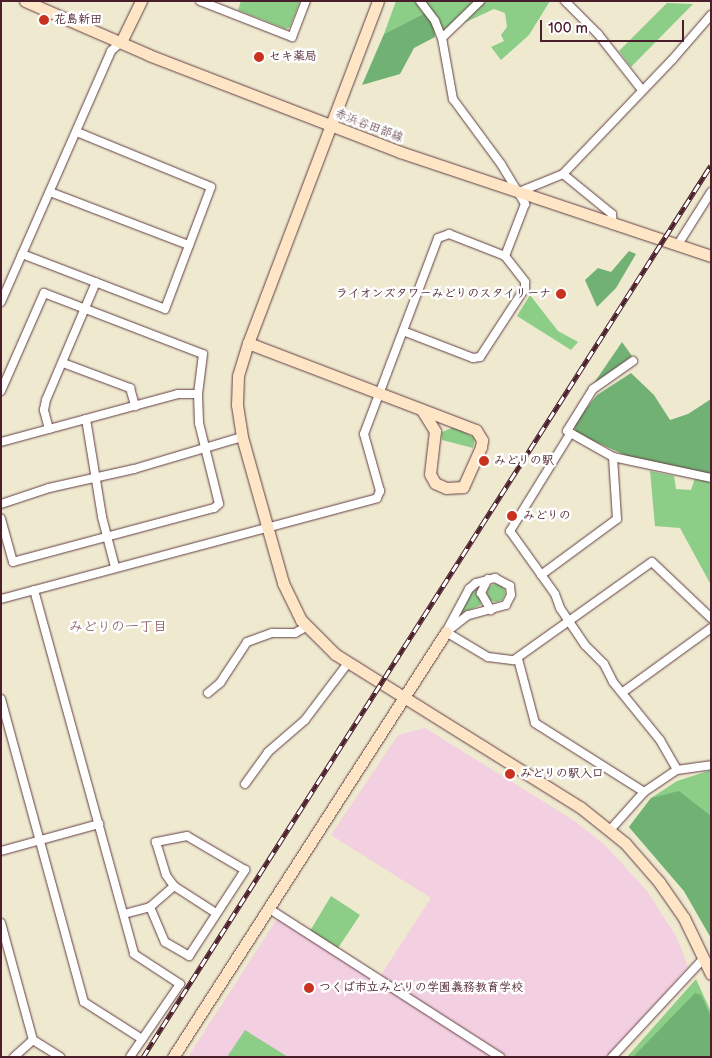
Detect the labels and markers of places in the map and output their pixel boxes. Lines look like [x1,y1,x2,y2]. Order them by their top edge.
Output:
place label: 花島新田 [54,13,102,27]
marker: 花島新田 [38,14,50,26]
place label: セキ薬局 [269,50,317,64]
marker: セキ薬局 [253,51,265,63]
place label: ライオンズタワーみどりのスタイリーナ [335,287,551,301]
marker: ライオンズタワーみどりのスタイリーナ [555,288,567,300]
place label: みどりの駅 [494,454,554,468]
marker: みどりの駅 [478,455,490,467]
marker: みどりの [505,509,519,523]
place label: みどりの [523,509,571,523]
place label: みどりの駅入口 [520,767,604,781]
marker: みどりの駅入口 [504,768,516,780]
place label: つくば市立みどりの学園義務教育学校 [319,981,523,995]
marker: つくば市立みどりの学園義務教育学校 [303,982,315,994]

